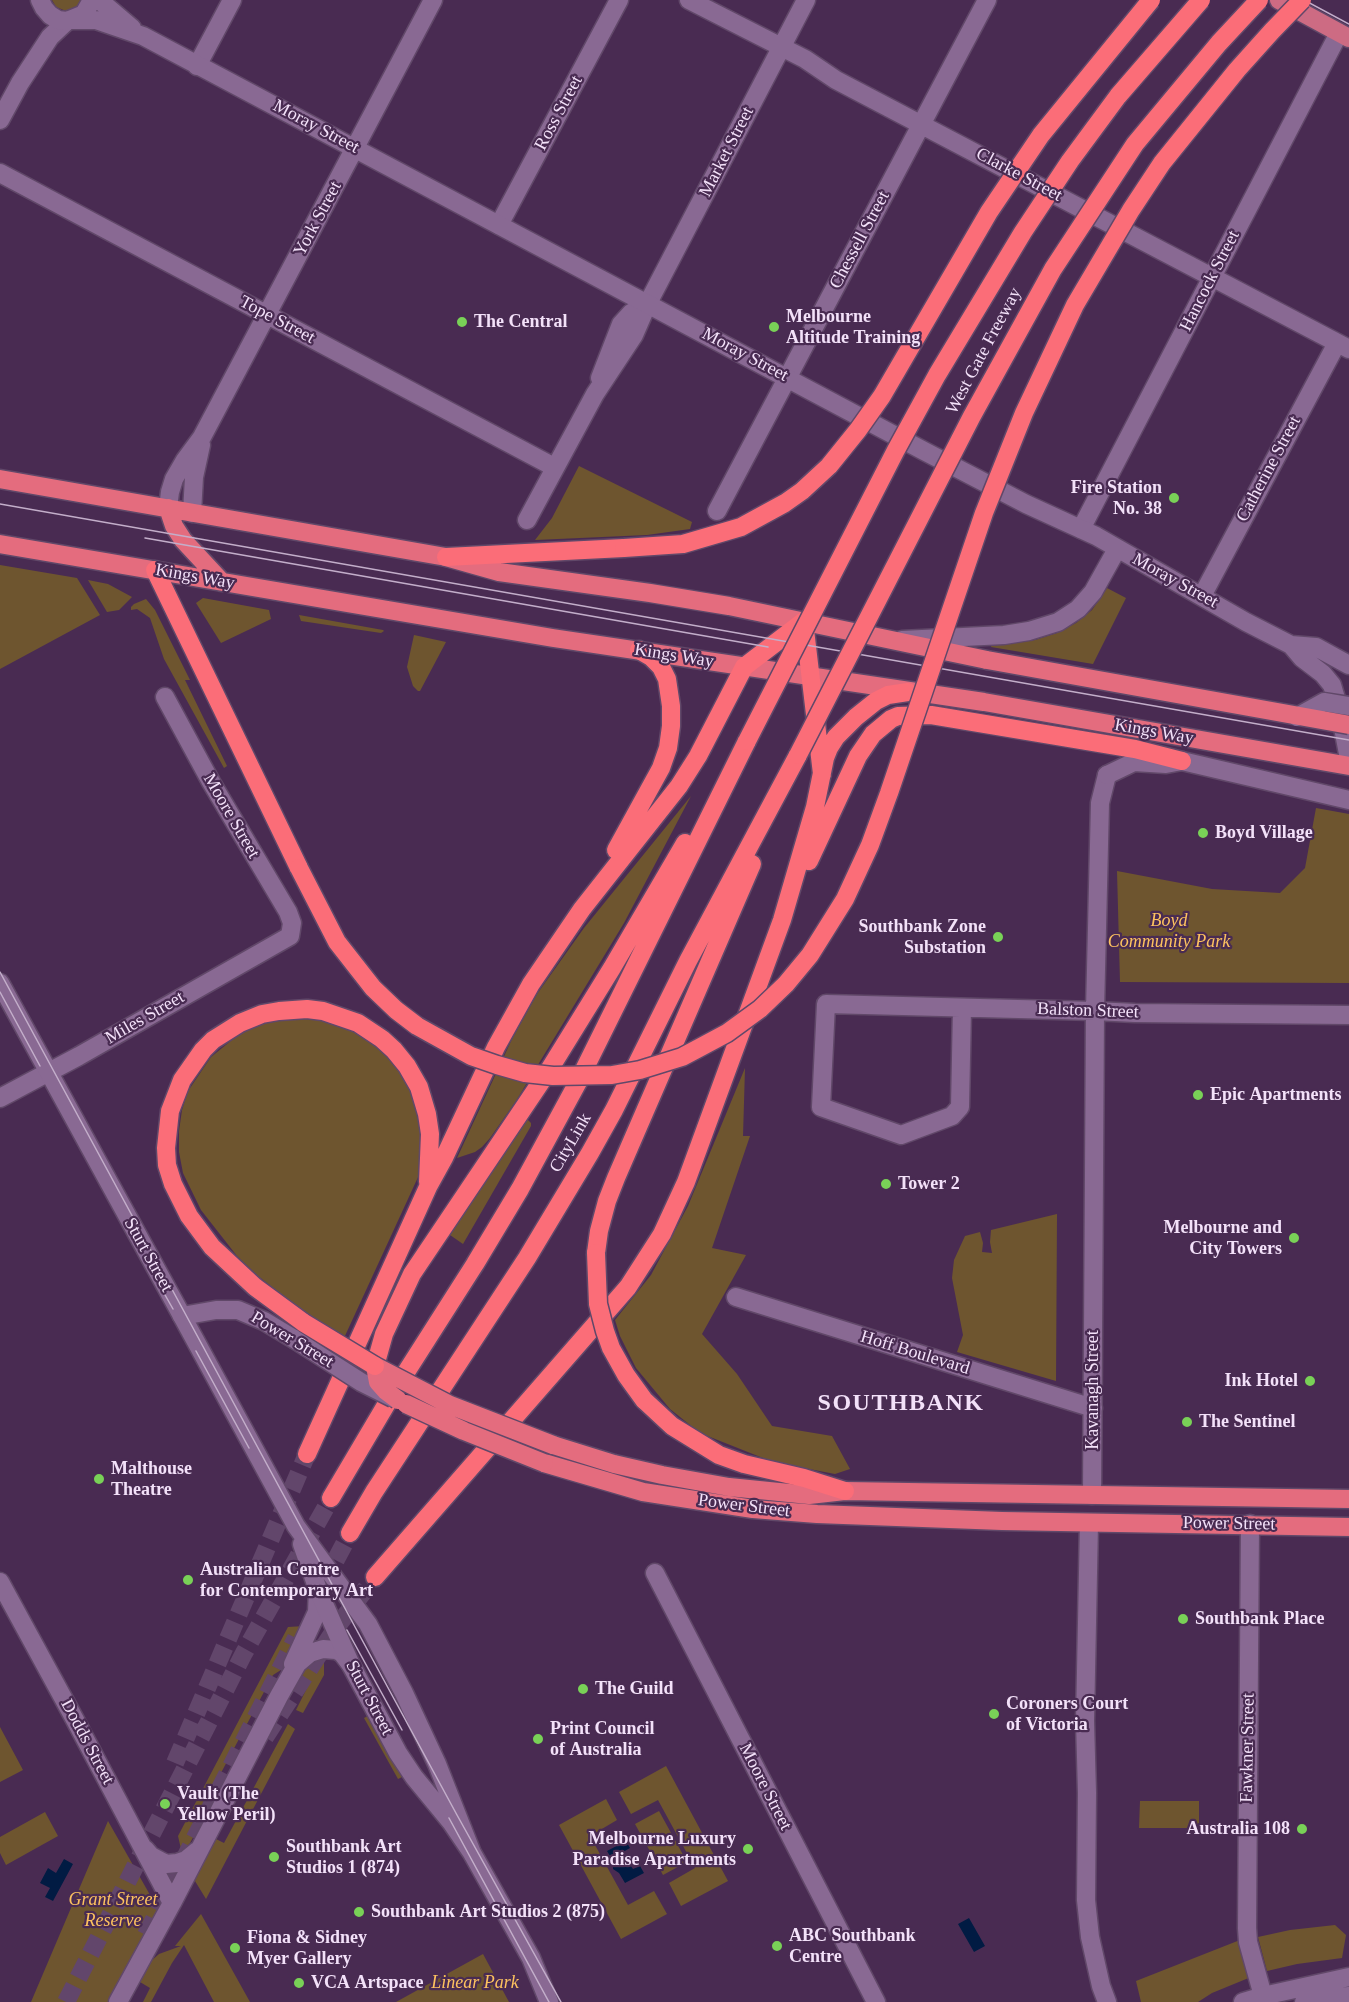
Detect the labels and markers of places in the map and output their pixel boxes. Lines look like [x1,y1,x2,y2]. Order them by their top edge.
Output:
place label: Melbourne Altitude Training [786,306,920,348]
place label: The Central [474,311,567,333]
marker: The Central [455,315,469,329]
marker: Melbourne Altitude Training [767,320,781,334]
place label: Fire Station No. 38 [1071,477,1162,520]
marker: Fire Station No. 38 [1167,491,1181,505]
place label: Boyd Village [1215,822,1313,844]
marker: Boyd Village [1196,826,1210,840]
place label: Southbank Zone Substation [858,916,986,958]
marker: Southbank Zone Substation [991,930,1005,944]
place label: Epic Apartments [1210,1084,1341,1106]
marker: Epic Apartments [1191,1088,1205,1102]
place label: Tower 2 [898,1173,960,1195]
marker: Tower 2 [879,1177,893,1191]
place label: Melbourne and City Towers [1163,1217,1282,1260]
marker: Melbourne and City Towers [1287,1231,1301,1245]
place label: Ink Hotel [1224,1370,1298,1392]
marker: Ink Hotel [1303,1374,1317,1388]
place label: The Sentinel [1199,1411,1296,1433]
marker: The Sentinel [1180,1415,1194,1429]
place label: Malthouse Theatre [111,1458,192,1500]
marker: Malthouse Theatre [92,1472,106,1486]
place label: Australian Centre for Contemporary Art [200,1559,373,1602]
marker: Australian Centre for Contemporary Art [181,1573,195,1587]
place label: Southbank Place [1195,1608,1325,1630]
marker: Southbank Place [1176,1612,1190,1626]
place label: The Guild [595,1678,674,1700]
marker: The Guild [576,1682,590,1696]
place label: Coroners Court of Victoria [1006,1693,1128,1736]
marker: Coroners Court of Victoria [987,1707,1001,1721]
place label: Print Council of Australia [550,1718,655,1760]
marker: Print Council of Australia [531,1732,545,1746]
place label: Vault (The Yellow Peril) [177,1783,275,1826]
marker: Vault (The Yellow Peril) [158,1797,172,1811]
place label: Australia 108 [1186,1818,1290,1840]
marker: Australia 108 [1295,1822,1309,1836]
place label: Melbourne Luxury Paradise Apartments [573,1828,736,1870]
place label: Southbank Art Studios 1 (874) [286,1836,402,1878]
marker: Melbourne Luxury Paradise Apartments [741,1842,755,1856]
marker: Southbank Art Studios 1 (874) [267,1850,281,1864]
place label: Southbank Art Studios 2 (875) [371,1901,605,1923]
marker: Southbank Art Studios 2 (875) [352,1905,366,1919]
place label: ABC Southbank Centre [789,1925,916,1968]
place label: Fiona & Sidney Myer Gallery [247,1927,367,1970]
marker: ABC Southbank Centre [770,1939,784,1953]
marker: Fiona & Sidney Myer Gallery [228,1941,242,1955]
place label: VCA Artspace [311,1972,423,1994]
marker: VCA Artspace [292,1976,306,1990]

